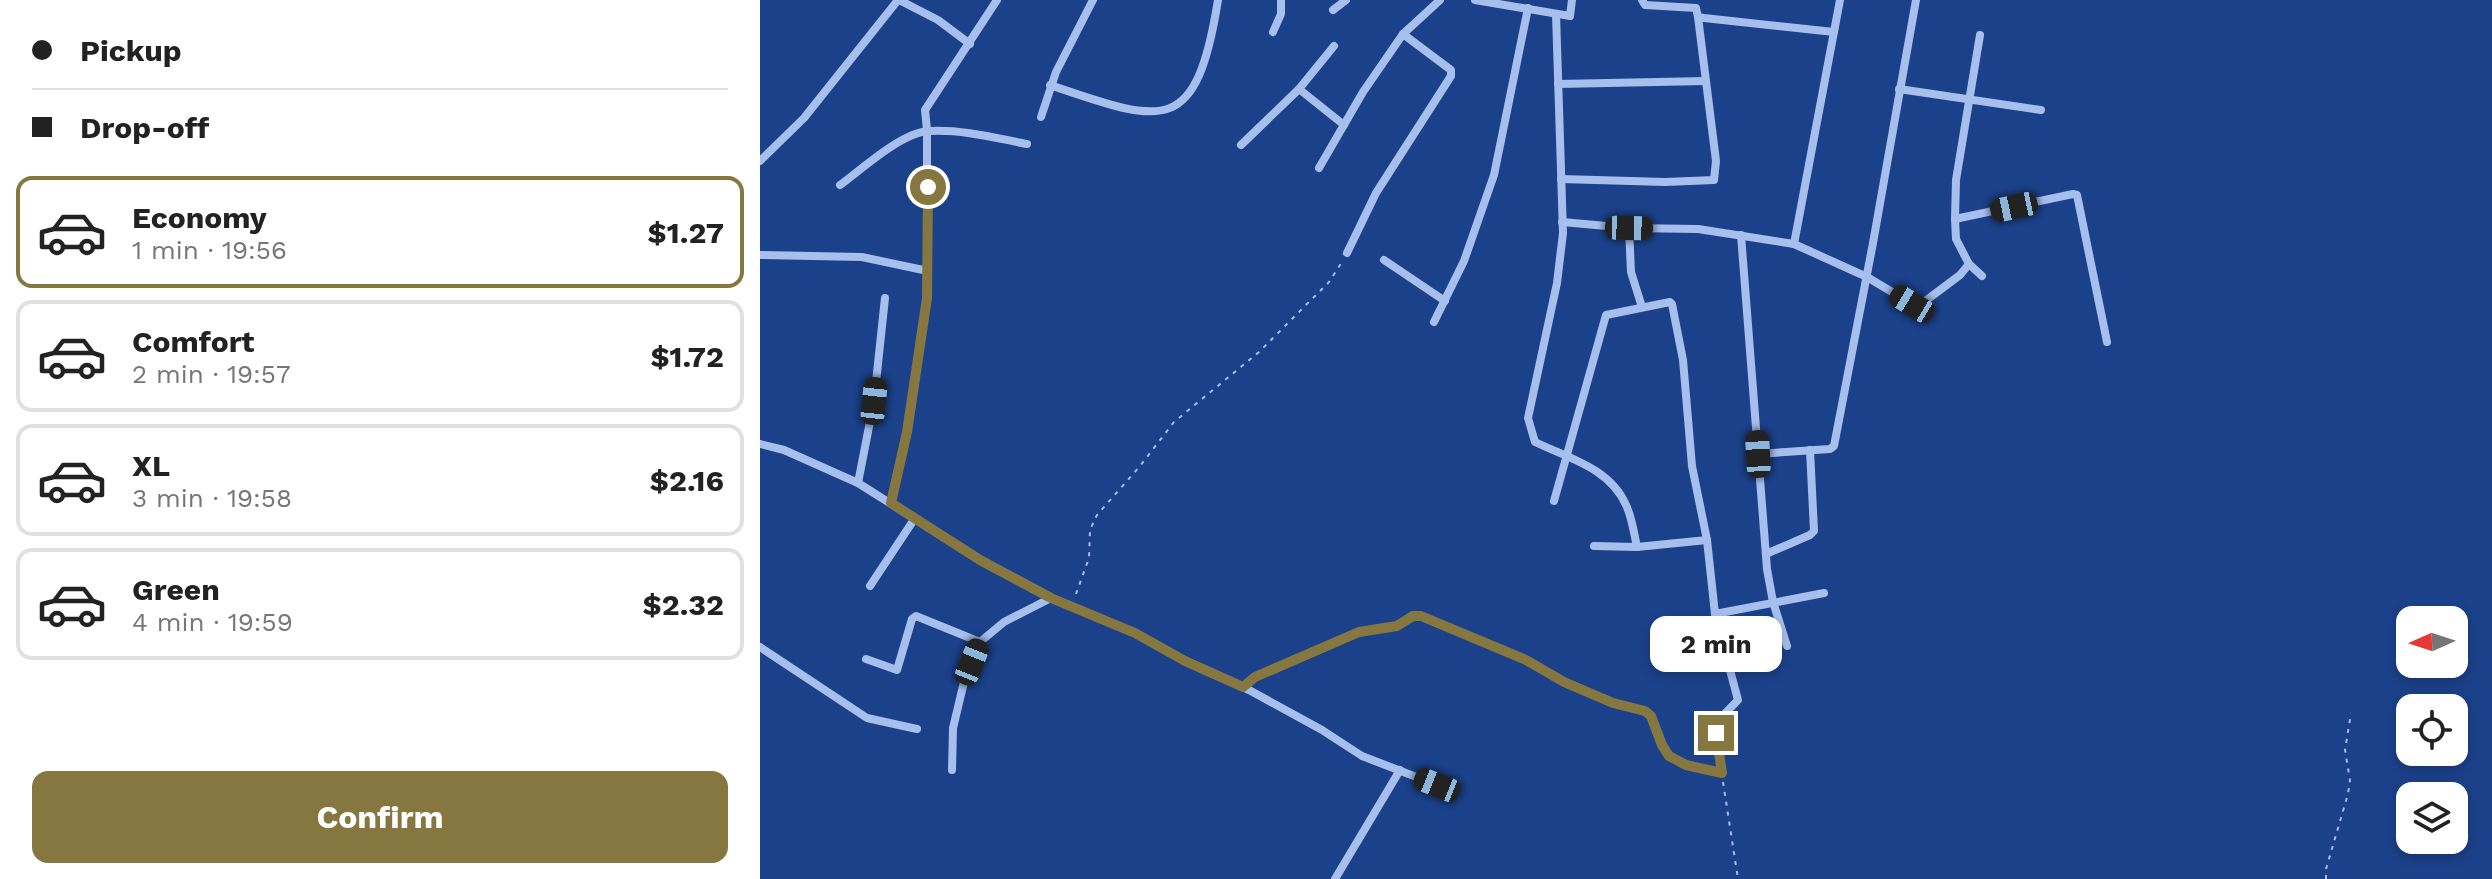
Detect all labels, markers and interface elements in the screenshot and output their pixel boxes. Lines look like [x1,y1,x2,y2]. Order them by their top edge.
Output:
text: Pickup [80,33,182,68]
text: Drop-off [80,110,209,145]
route start [910,169,946,205]
car [1988,190,2040,224]
icon: car [36,196,108,268]
text: Economy [132,200,267,235]
text: $1.27 [648,215,724,250]
car [1605,216,1653,240]
text: 1 min · 19:56 [132,235,287,265]
car [1885,281,1939,327]
icon: car [36,320,108,392]
text: Comfort [132,324,254,359]
text: $1.72 [650,339,724,374]
text: 2 min · 19:57 [132,359,291,389]
car [860,376,888,426]
car [1745,429,1771,479]
icon: car [36,444,108,516]
text: XL [132,448,170,483]
text: $2.16 [650,463,724,498]
text: 3 min · 19:58 [132,483,292,513]
icon: car [36,568,108,640]
text: Green [132,572,220,607]
text: $2.32 [643,587,724,622]
north arrow [2396,606,2468,678]
map controls [2396,606,2468,854]
text: 4 min · 19:59 [132,607,293,637]
callout: 2 min [1650,617,1782,673]
text: 2 min [1680,629,1752,659]
car [952,635,992,689]
button: locate [2396,694,2468,766]
route end [1698,715,1734,751]
car [1410,765,1464,805]
button: Confirm [32,771,728,863]
button: layers [2396,782,2468,854]

